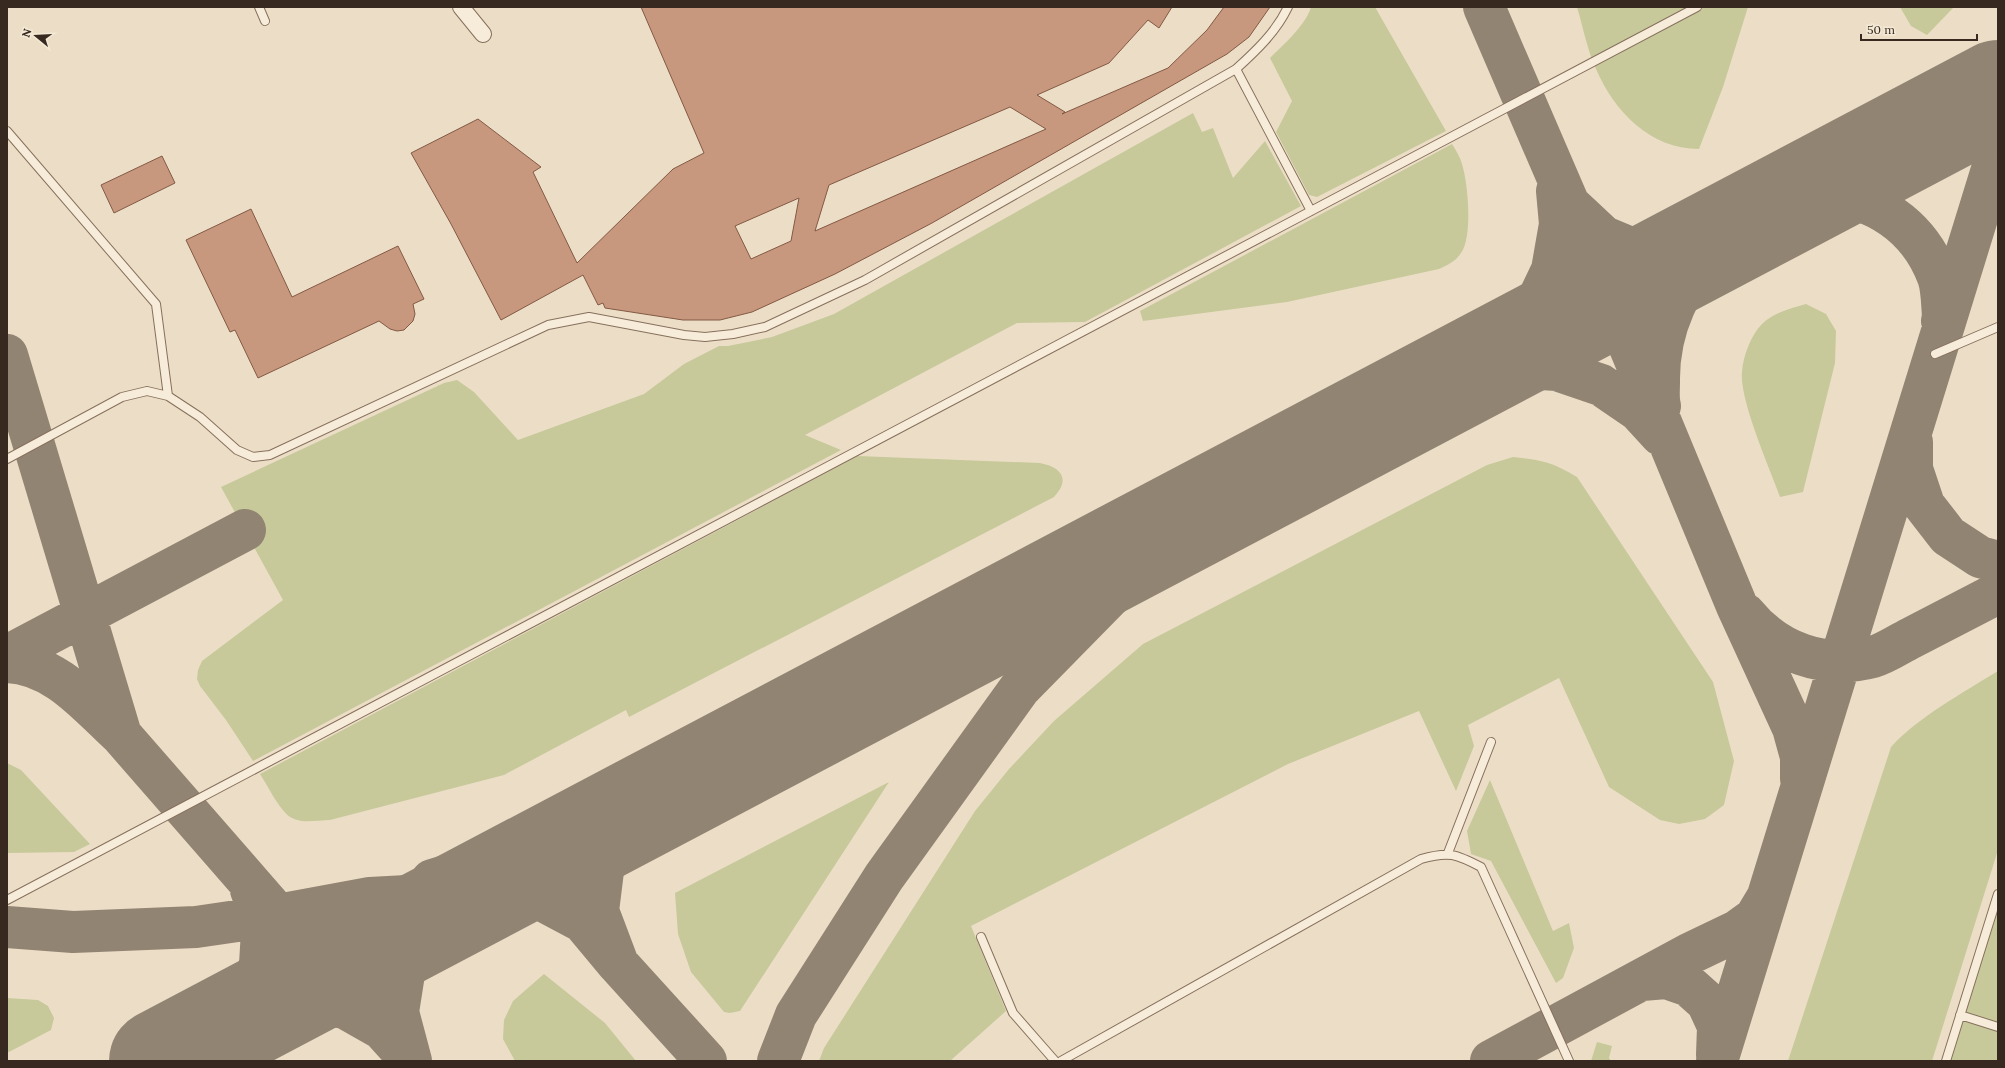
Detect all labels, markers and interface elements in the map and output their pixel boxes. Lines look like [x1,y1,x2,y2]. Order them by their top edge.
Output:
north arrow [16,16,56,56]
scale bar [1861,16,1977,42]
text: 50 m [1867,22,1895,37]
text: N [19,26,35,39]

